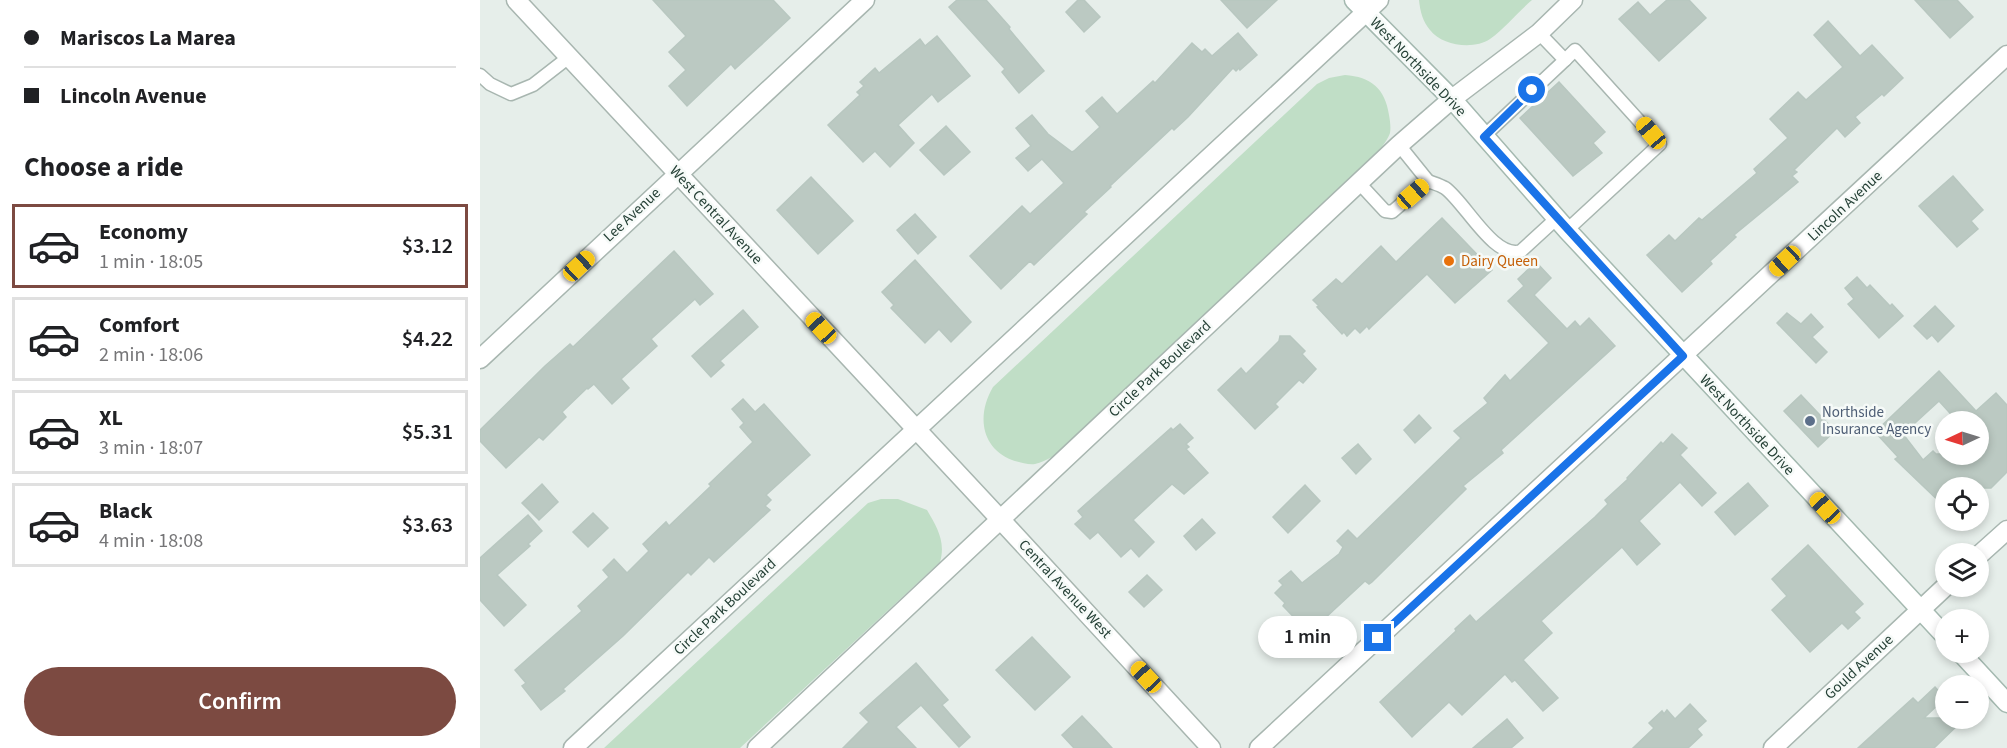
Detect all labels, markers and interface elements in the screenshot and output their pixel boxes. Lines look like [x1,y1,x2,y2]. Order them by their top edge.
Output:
street label: West Northside Drive [1365,13,1471,121]
text: Mariscos La Marea [60,22,236,54]
route start [1518,76,1545,103]
text: Lincoln Avenue [60,80,207,112]
car [1633,113,1669,153]
text: Choose a ride [24,148,184,187]
street label: West Central Avenue [665,161,767,269]
street label: Lincoln Avenue [1803,166,1887,246]
car [1394,175,1432,213]
street label: Lee Avenue [599,183,665,247]
text: Economy [99,216,188,248]
icon: car [27,219,81,273]
text: $3.12 [402,230,453,262]
car [1766,242,1804,280]
car [560,247,598,285]
text: 1 min · 18:05 [99,248,203,276]
place label: Dairy Queen [1461,251,1538,272]
marker: Dairy Queen [1442,254,1456,268]
text: Comfort [99,309,180,341]
car [802,309,840,347]
icon: car [27,312,81,366]
street label: Circle Park Boulevard [1104,316,1216,422]
text: $4.22 [402,323,453,355]
text: 2 min · 18:06 [99,341,203,369]
street label: West Northside Drive [1695,370,1799,480]
text: XL [99,402,123,434]
place label: Northside Insurance Agency [1822,402,1931,440]
icon: car [27,405,81,459]
north arrow [1935,411,1989,465]
map controls [1935,411,1989,729]
marker: Northside Insurance Agency [1803,414,1817,428]
text: $5.31 [402,416,453,448]
text: 3 min · 18:07 [99,434,203,462]
button: locate [1935,477,1989,531]
car [1806,489,1844,527]
text: Black [99,495,153,527]
icon: car [27,498,81,552]
text: $3.63 [402,509,453,541]
text: 4 min · 18:08 [99,527,203,555]
street label: Central Avenue West [1014,535,1116,643]
button: layers [1935,543,1989,597]
street label: Circle Park Boulevard [669,554,781,660]
button: + [1935,609,1989,663]
callout: 1 min [1258,617,1357,659]
text: 1 min [1284,623,1331,651]
route end [1364,624,1391,651]
street label: Gould Avenue [1820,630,1898,704]
car [1127,658,1165,696]
button: Confirm [24,667,456,736]
button: − [1935,675,1989,729]

